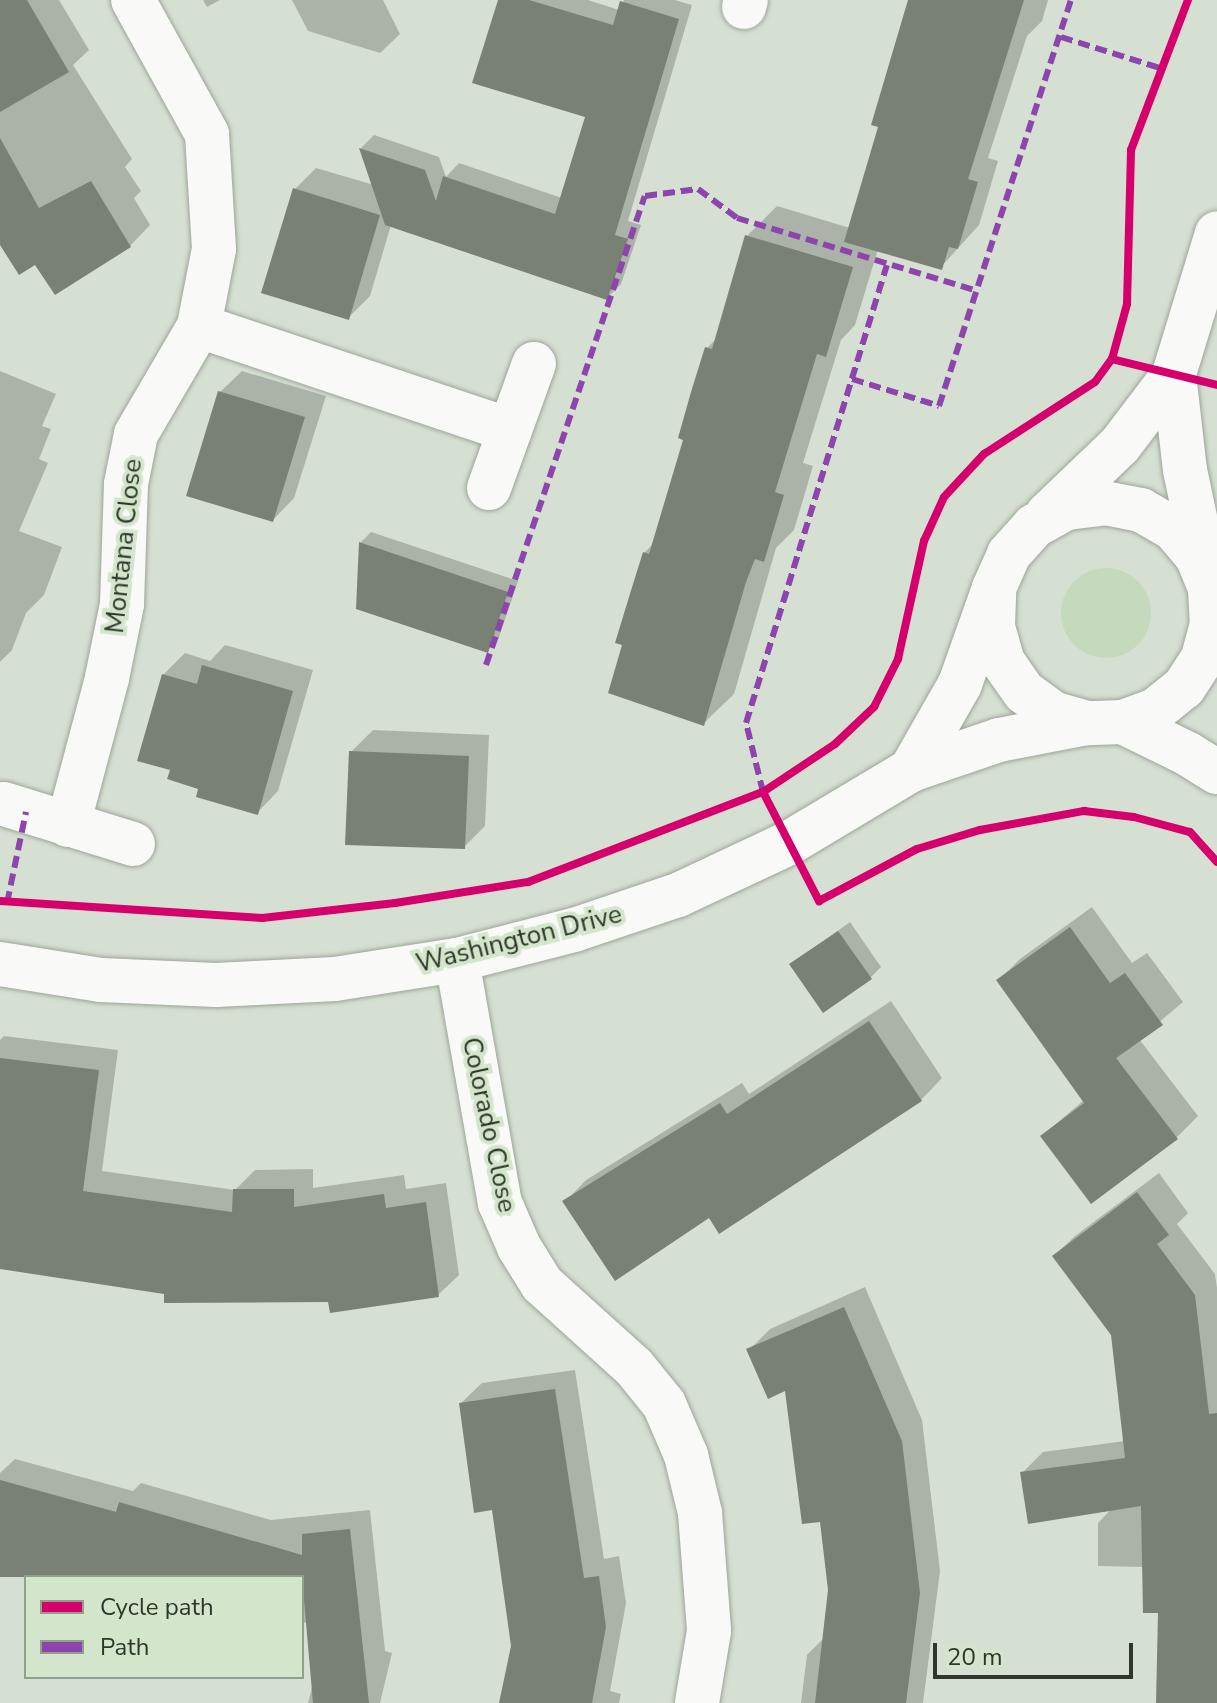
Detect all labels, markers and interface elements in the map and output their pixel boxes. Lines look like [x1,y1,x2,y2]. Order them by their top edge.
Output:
street label: Montana Close [99,457,149,635]
street label: Washington Drive [413,898,625,980]
street label: Colorado Close [455,1035,523,1215]
legend [24,1575,304,1679]
text: Cycle path [100,1591,214,1623]
scale bar [937,1627,1137,1677]
text: Path [100,1631,149,1663]
text: 20 m [947,1641,1003,1673]

